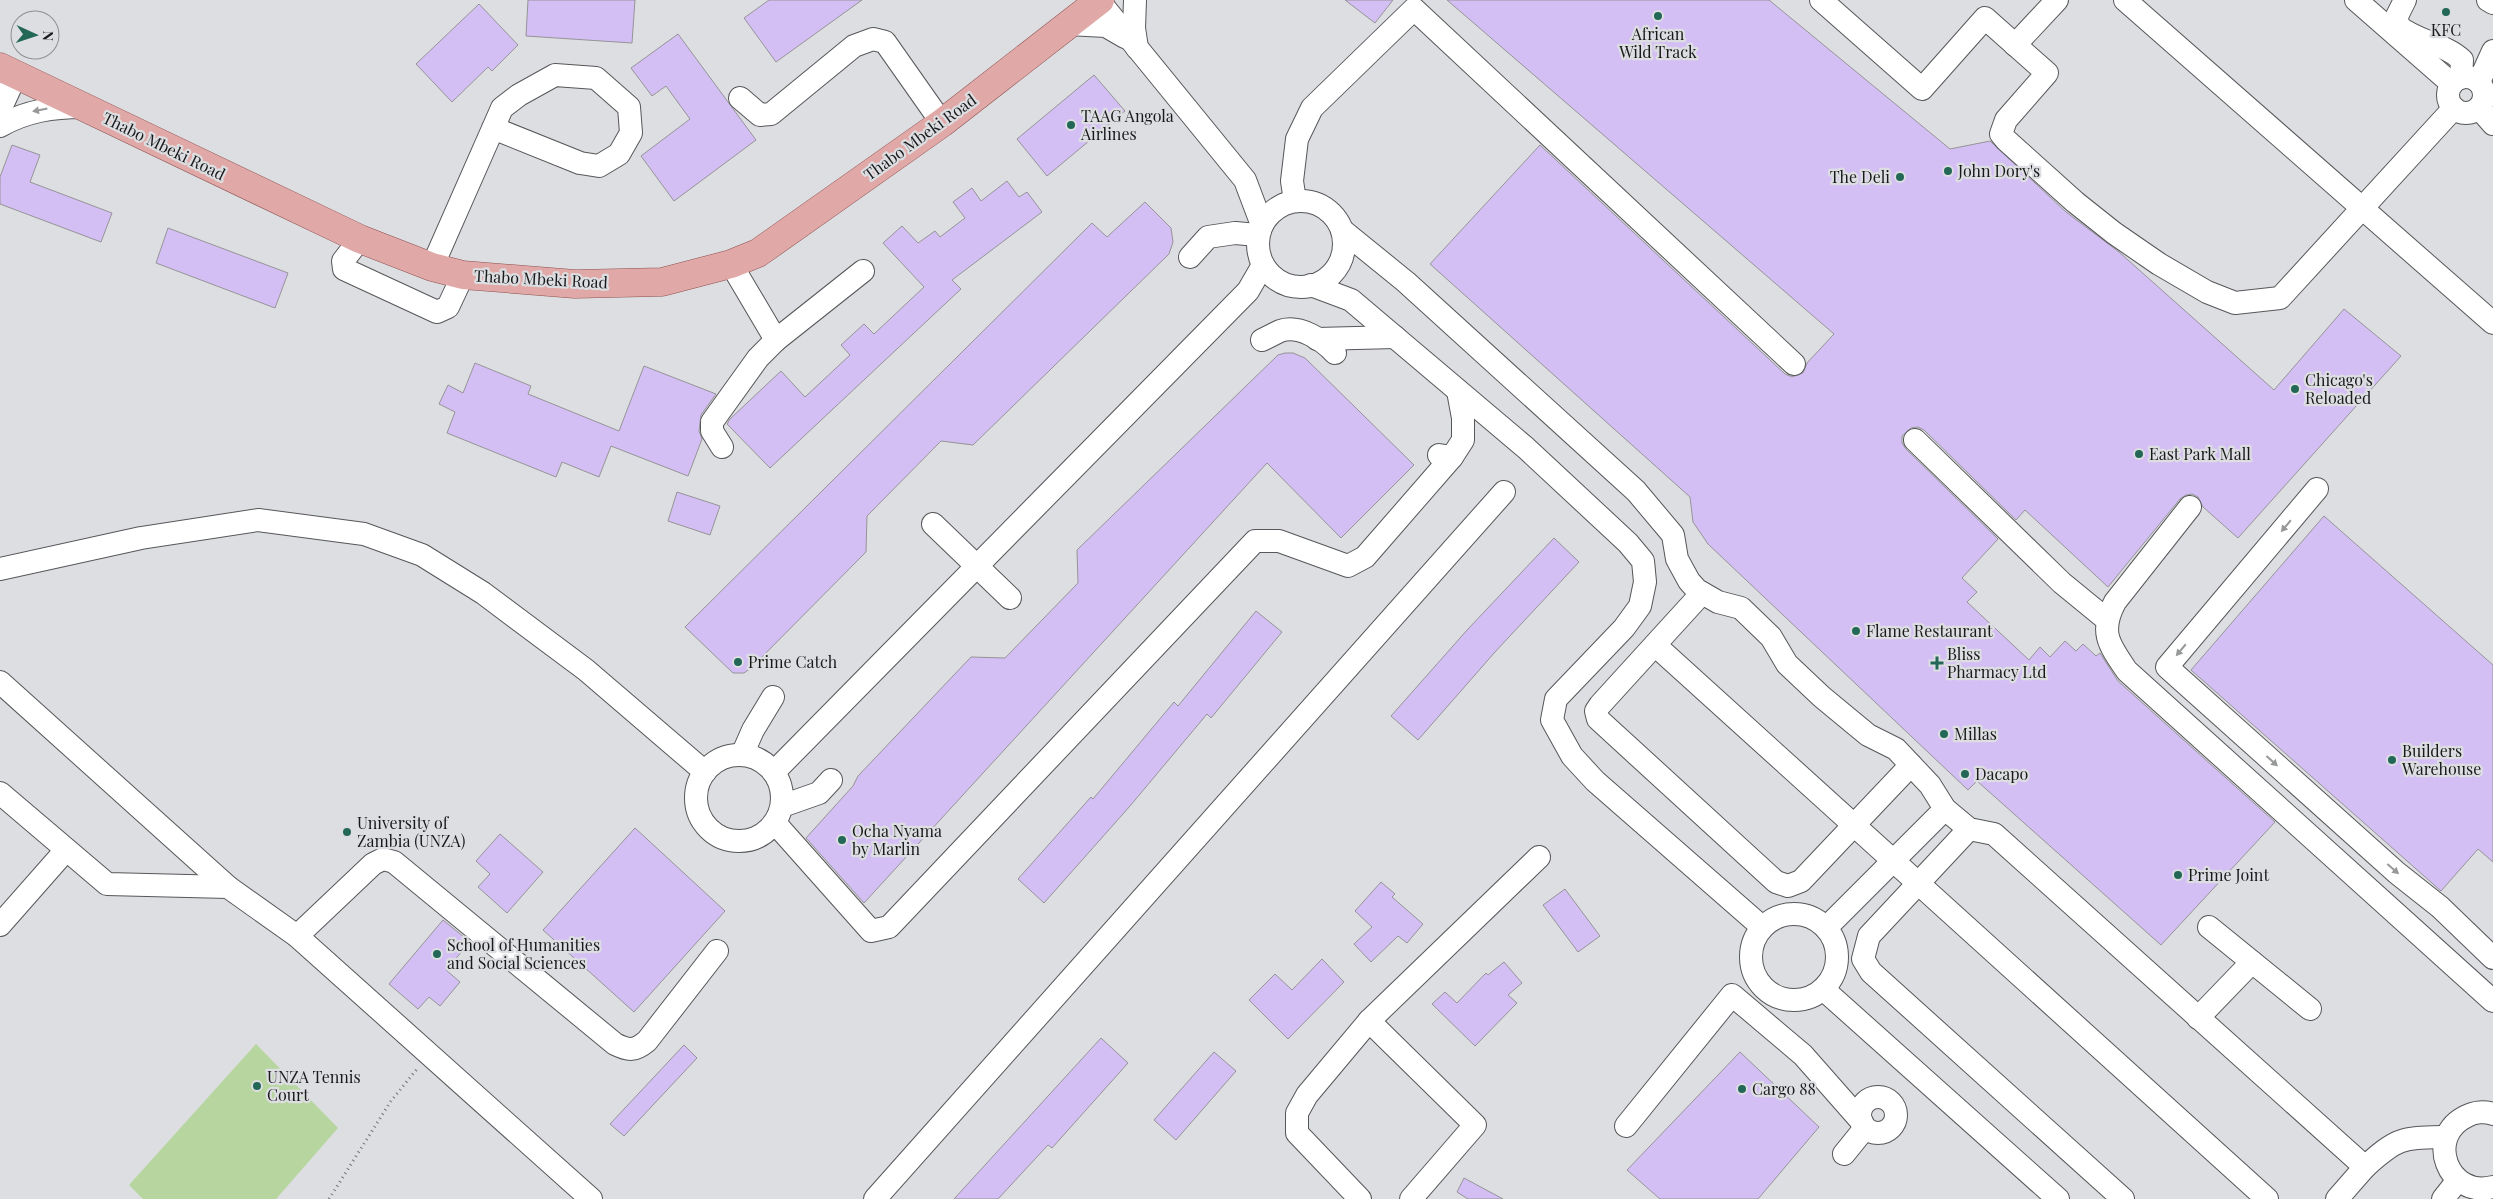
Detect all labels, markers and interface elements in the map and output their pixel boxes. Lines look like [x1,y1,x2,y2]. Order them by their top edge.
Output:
marker: KFC [2440,6,2452,18]
north arrow [10,10,60,60]
marker: African Wild Track [1652,10,1664,22]
place label: KFC [2431,19,2461,40]
place label: African Wild Track [1618,23,1697,62]
text: N [39,30,58,41]
street label: Thabo Mbeki Road [859,89,980,184]
place label: TAAG Angola Airlines [1080,105,1174,144]
one-way arrow [32,107,48,115]
street label: Thabo Mbeki Road [99,107,229,184]
marker: TAAG Angola Airlines [1065,119,1077,131]
place label: John Dory's [1957,160,2040,181]
marker: John Dory's [1942,165,1954,177]
place label: The Deli [1830,166,1890,187]
marker: The Deli [1894,171,1906,183]
street label: Thabo Mbeki Road [474,265,608,292]
place label: Chicago's Reloaded [2305,369,2373,408]
marker: Chicago's Reloaded [2289,383,2301,395]
place label: East Park Mall [2149,443,2251,464]
marker: East Park Mall [2133,448,2145,460]
one-way arrow [2280,519,2291,532]
place label: Flame Restaurant [1866,620,1993,641]
marker: Flame Restaurant [1850,625,1862,637]
place label: Bliss Pharmacy Ltd [1947,643,2047,682]
one-way arrow [2176,644,2187,657]
place label: Prime Catch [748,651,838,672]
marker: Prime Catch [732,656,744,668]
marker: Bliss Pharmacy Ltd [1931,657,1943,669]
place label: Millas [1954,723,1997,744]
marker: Millas [1938,728,1950,740]
place label: Builders Warehouse [2401,740,2481,779]
marker: Builders Warehouse [2386,754,2398,766]
one-way arrow [2265,755,2277,767]
place label: Dacapo [1975,763,2028,784]
marker: Dacapo [1959,768,1971,780]
place label: University of Zambia (UNZA) [357,812,465,851]
place label: Ocha Nyama by Marlin [852,820,942,859]
marker: University of Zambia (UNZA) [341,826,353,838]
marker: Ocha Nyama by Marlin [836,834,848,846]
one-way arrow [2386,863,2398,875]
place label: Prime Joint [2188,864,2269,885]
marker: Prime Joint [2172,869,2184,881]
place label: School of Humanities and Social Sciences [447,934,600,973]
marker: School of Humanities and Social Sciences [431,948,443,960]
place label: UNZA Tennis Court [267,1066,361,1105]
place label: Cargo 88 [1752,1078,1816,1099]
marker: UNZA Tennis Court [251,1080,263,1092]
marker: Cargo 88 [1736,1083,1748,1095]

